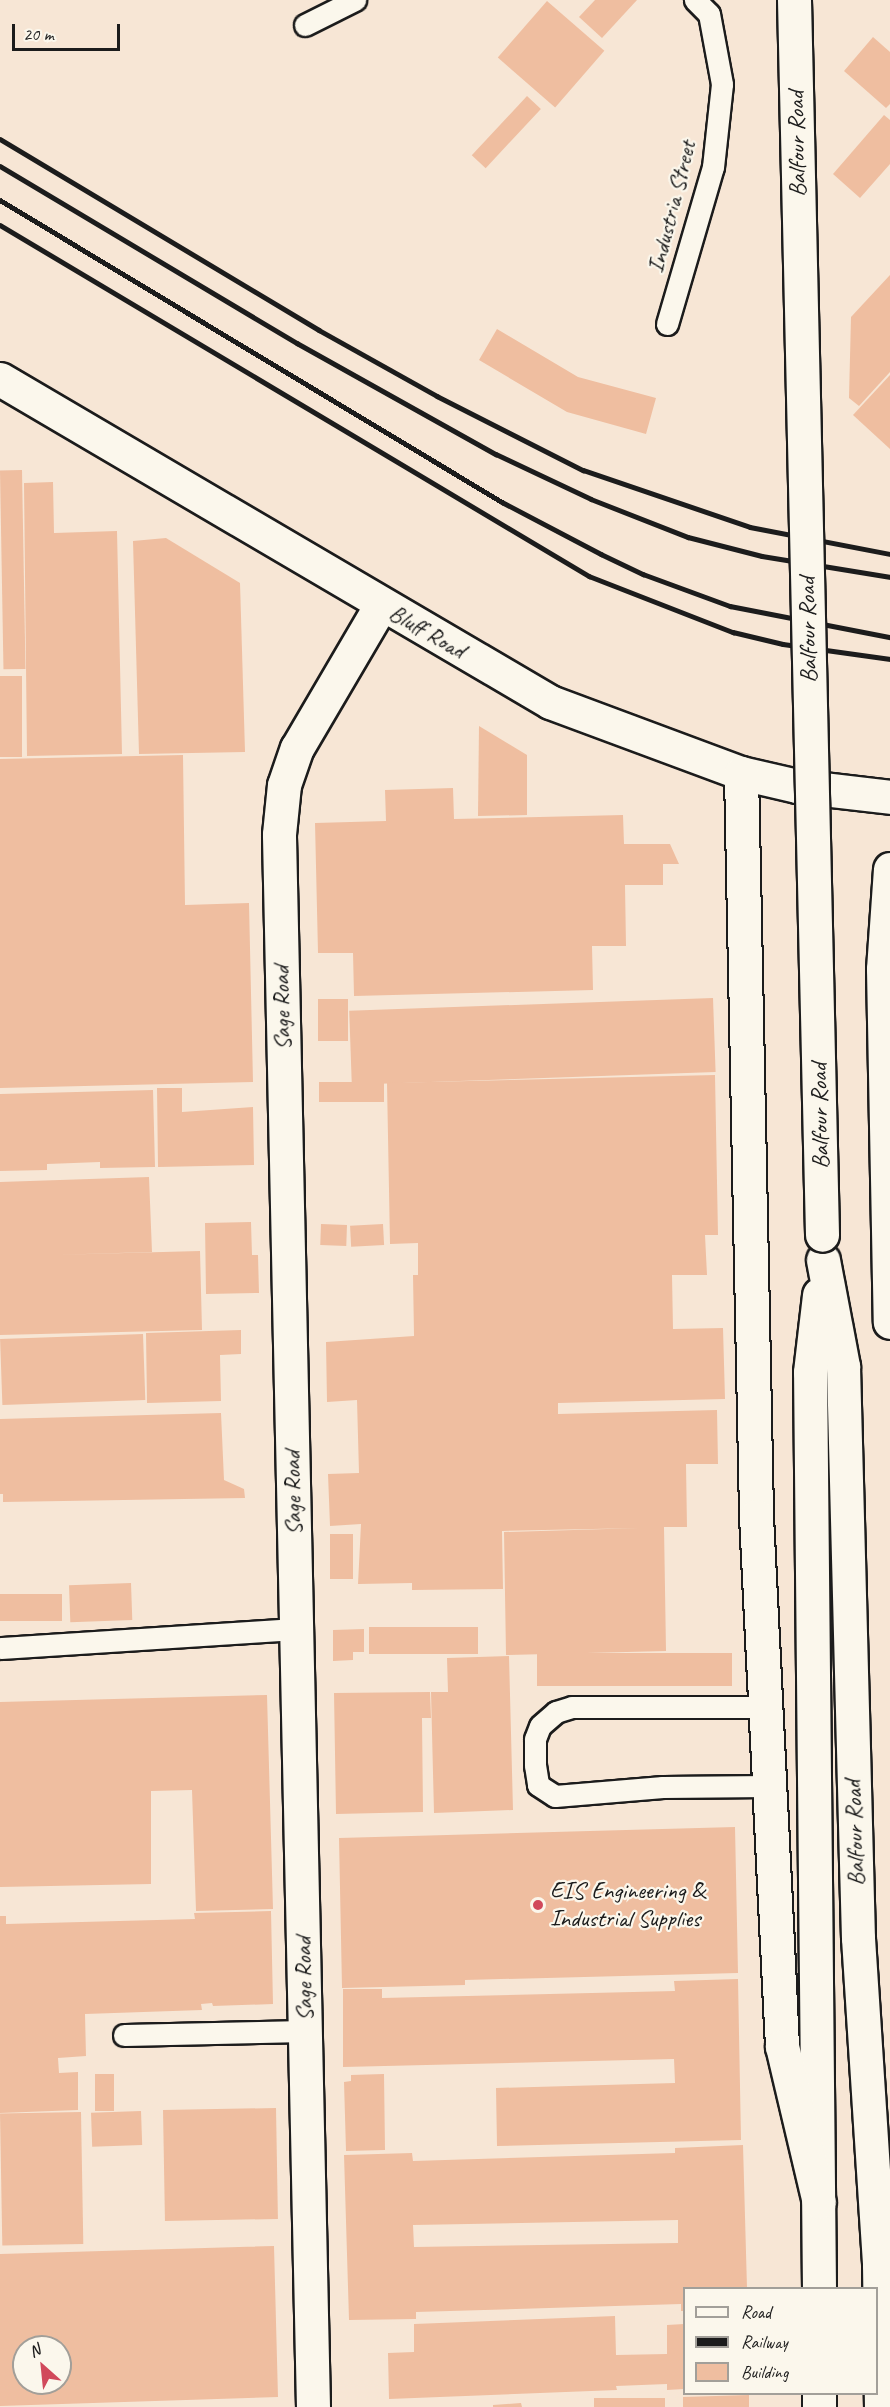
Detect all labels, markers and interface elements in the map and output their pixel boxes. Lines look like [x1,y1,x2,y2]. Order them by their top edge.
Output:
scale bar [15,12,123,50]
text: 20 m [23,23,54,45]
street label: Balfour Road [782,91,812,197]
street label: Industria Street [642,138,702,276]
street label: Balfour Road [793,577,823,683]
street label: Bluff Road [384,599,470,665]
street label: Sage Road [267,966,297,1050]
street label: Balfour Road [805,1063,835,1169]
street label: Sage Road [278,1451,308,1535]
street label: Balfour Road [839,1780,871,1886]
place label: EIS Engineering & Industrial Supplies [550,1877,705,1933]
marker: EIS Engineering & Industrial Supplies [531,1898,545,1912]
street label: Sage Road [289,1937,319,2021]
legend [683,2287,878,2395]
text: Road [741,2301,771,2323]
text: Railway [741,2331,788,2353]
north arrow [12,2335,72,2395]
text: N [26,2340,44,2362]
text: Building [741,2361,788,2383]

